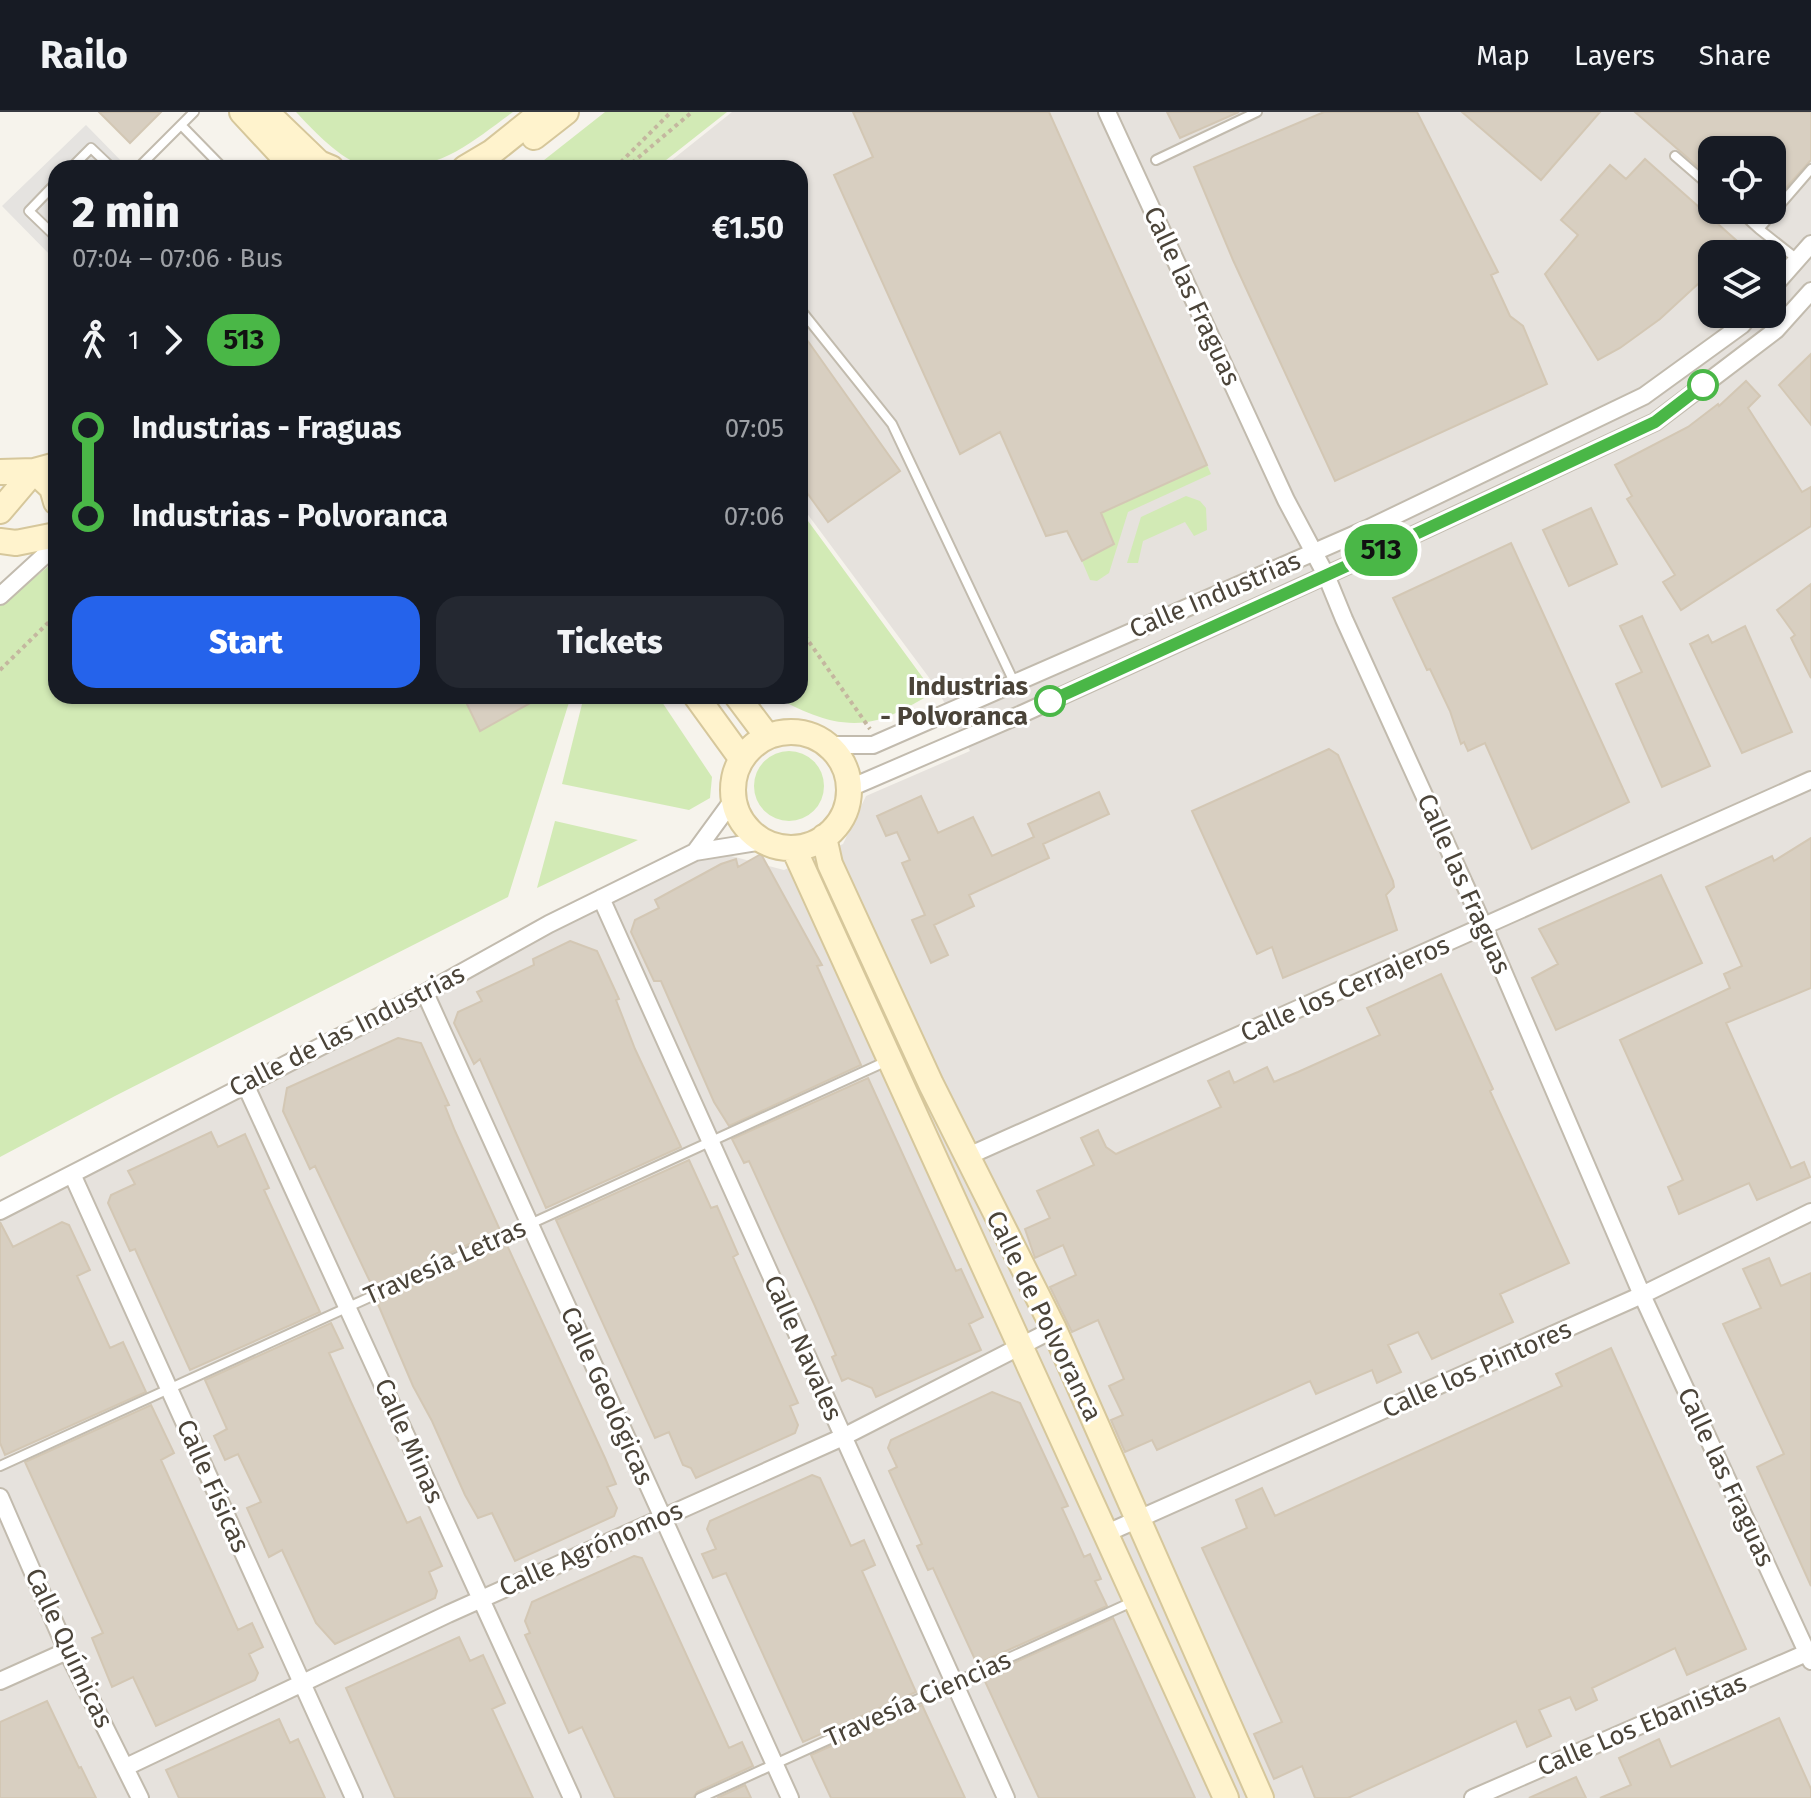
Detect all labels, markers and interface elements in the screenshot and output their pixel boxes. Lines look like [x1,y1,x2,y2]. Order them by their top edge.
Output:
text: Railo [40,32,128,78]
text: Map [1476,39,1530,72]
text: Layers [1574,39,1655,72]
text: Share [1699,39,1771,72]
map controls [1698,136,1786,328]
button: locate [1698,136,1786,224]
text: 2 min [72,186,180,239]
street label: Calle las Fraguas [1137,202,1247,390]
text: €1.50 [712,210,784,246]
button: layers [1698,240,1786,328]
text: 07:04 – 07:06 · Bus [72,243,283,274]
icon: walk [72,318,116,362]
icon: forward [151,318,195,362]
text: 513 [223,323,264,356]
text: 1 [128,325,139,356]
unlabelled marker [1688,370,1718,400]
text: Industrias - Fraguas [132,410,402,446]
text: 07:05 [725,413,784,444]
text: Industrias - Polvoranca [132,498,448,534]
text: 07:06 [724,501,784,532]
line badge: 513 [1335,524,1427,576]
text: 513 [1361,533,1401,566]
street label: Calle Industrias [1125,545,1305,645]
button: Start [72,596,420,688]
button: Tickets [436,596,784,688]
place label: Industrias - Polvoranca [880,671,1028,732]
marker: Industrias - Polvoranca [1035,686,1065,716]
street label: Calle las Fraguas [1410,789,1518,979]
street label: Calle los Cerrajeros [1236,929,1454,1049]
street label: Calle de las Industrias [224,958,470,1104]
street label: Calle de Polvoranca [980,1206,1108,1426]
street label: Travesía Letras [359,1212,531,1312]
street label: Calle Navales [757,1270,849,1426]
street label: Calle Geológicas [554,1302,660,1490]
street label: Calle los Pintores [1378,1313,1576,1425]
street label: Calle Minas [368,1374,450,1508]
street label: Calle las Fraguas [1671,1383,1781,1571]
street label: Calle Físicas [170,1415,256,1557]
street label: Calle Agrónomos [495,1495,687,1603]
street label: Calle Químicas [18,1563,120,1733]
street label: Travesía Ciencias [820,1644,1016,1754]
street label: Calle Los Ebanistas [1533,1667,1751,1783]

